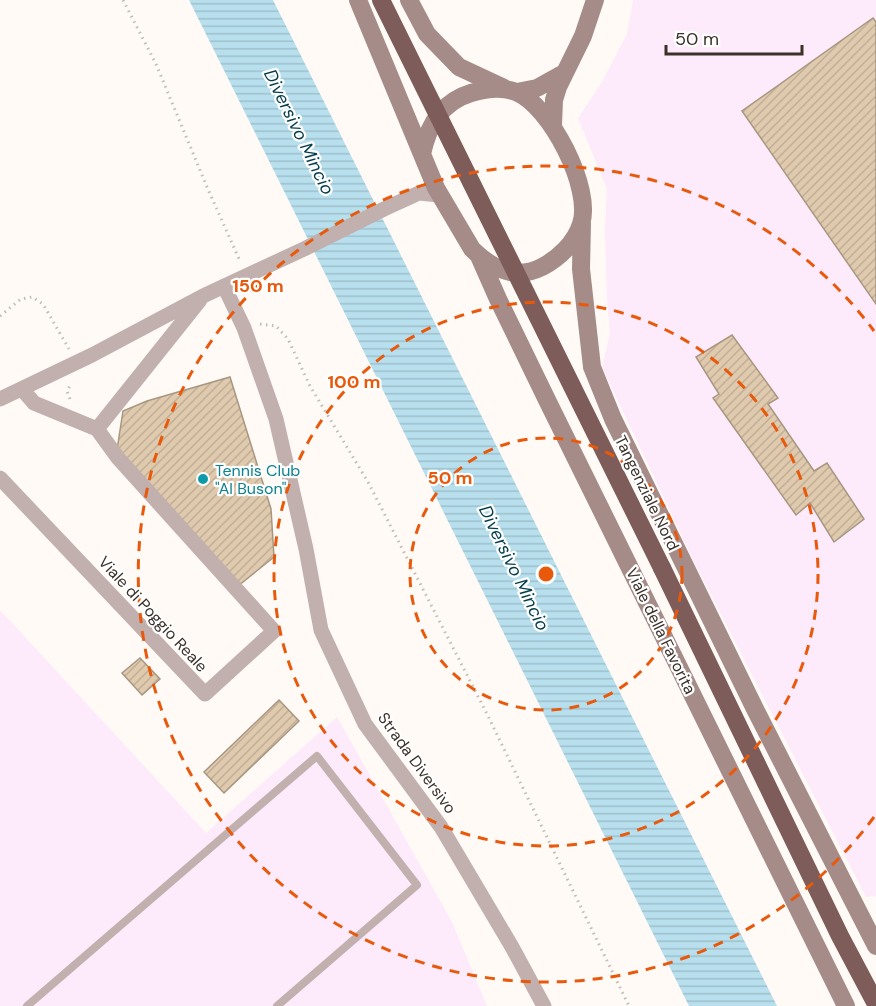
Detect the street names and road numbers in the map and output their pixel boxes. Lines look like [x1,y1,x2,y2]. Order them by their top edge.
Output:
street label: Tangenziale Nord [610,432,684,554]
street label: Viale di Poggio Reale [94,552,212,676]
street label: Viale della Favorita [621,564,701,698]
street label: Strada Diversivo [373,708,461,818]

